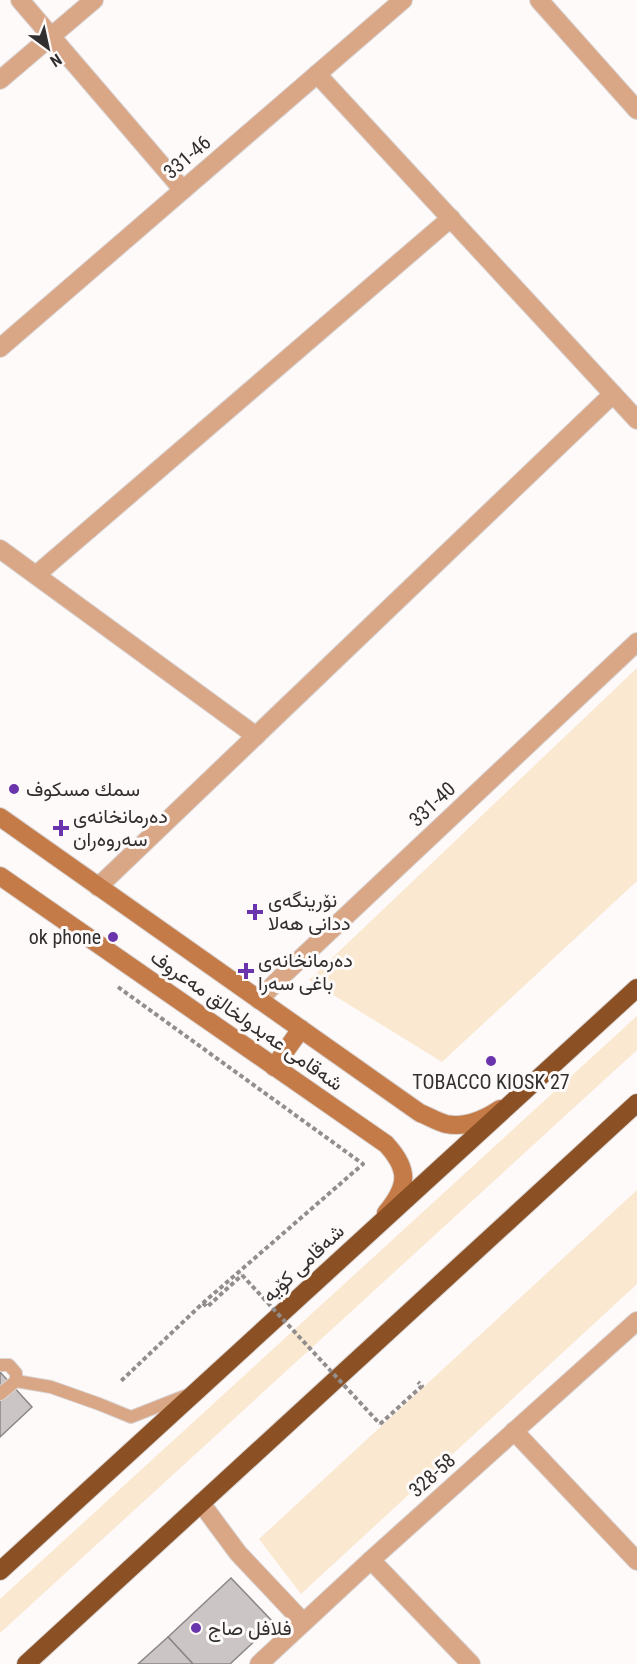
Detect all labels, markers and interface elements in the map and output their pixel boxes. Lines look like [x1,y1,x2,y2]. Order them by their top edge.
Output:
north arrow [18,18,78,78]
text: N [47,50,65,71]
street label: 331-46 [159,130,215,184]
place label: سمك مسكوف [26,777,140,802]
street label: 331-40 [404,777,460,831]
marker: سمك مسكوف [7,782,21,796]
place label: دەرمانخانەی سەروەران [73,804,168,852]
marker: دەرمانخانەی سەروەران [54,821,68,835]
place label: نۆرینگەی ددانی هەلا [268,888,351,935]
marker: نۆرینگەی ددانی هەلا [246,903,264,921]
place label: ok phone [29,925,101,949]
marker: ok phone [106,930,120,944]
street label: شەقامی عەبدولخالق مەعروف [146,944,348,1096]
place label: دەرمانخانەی باغی سەرا [258,948,353,996]
marker: دەرمانخانەی باغی سەرا [239,964,253,978]
marker: TOBACCO KIOSK 27 [484,1054,498,1068]
place label: TOBACCO KIOSK 27 [412,1070,570,1094]
street label: شەقامی کۆیە [257,1219,350,1308]
street label: 328-58 [404,1448,460,1502]
place label: فلافل صاج [208,1616,292,1642]
marker: فلافل صاج [189,1621,203,1635]

